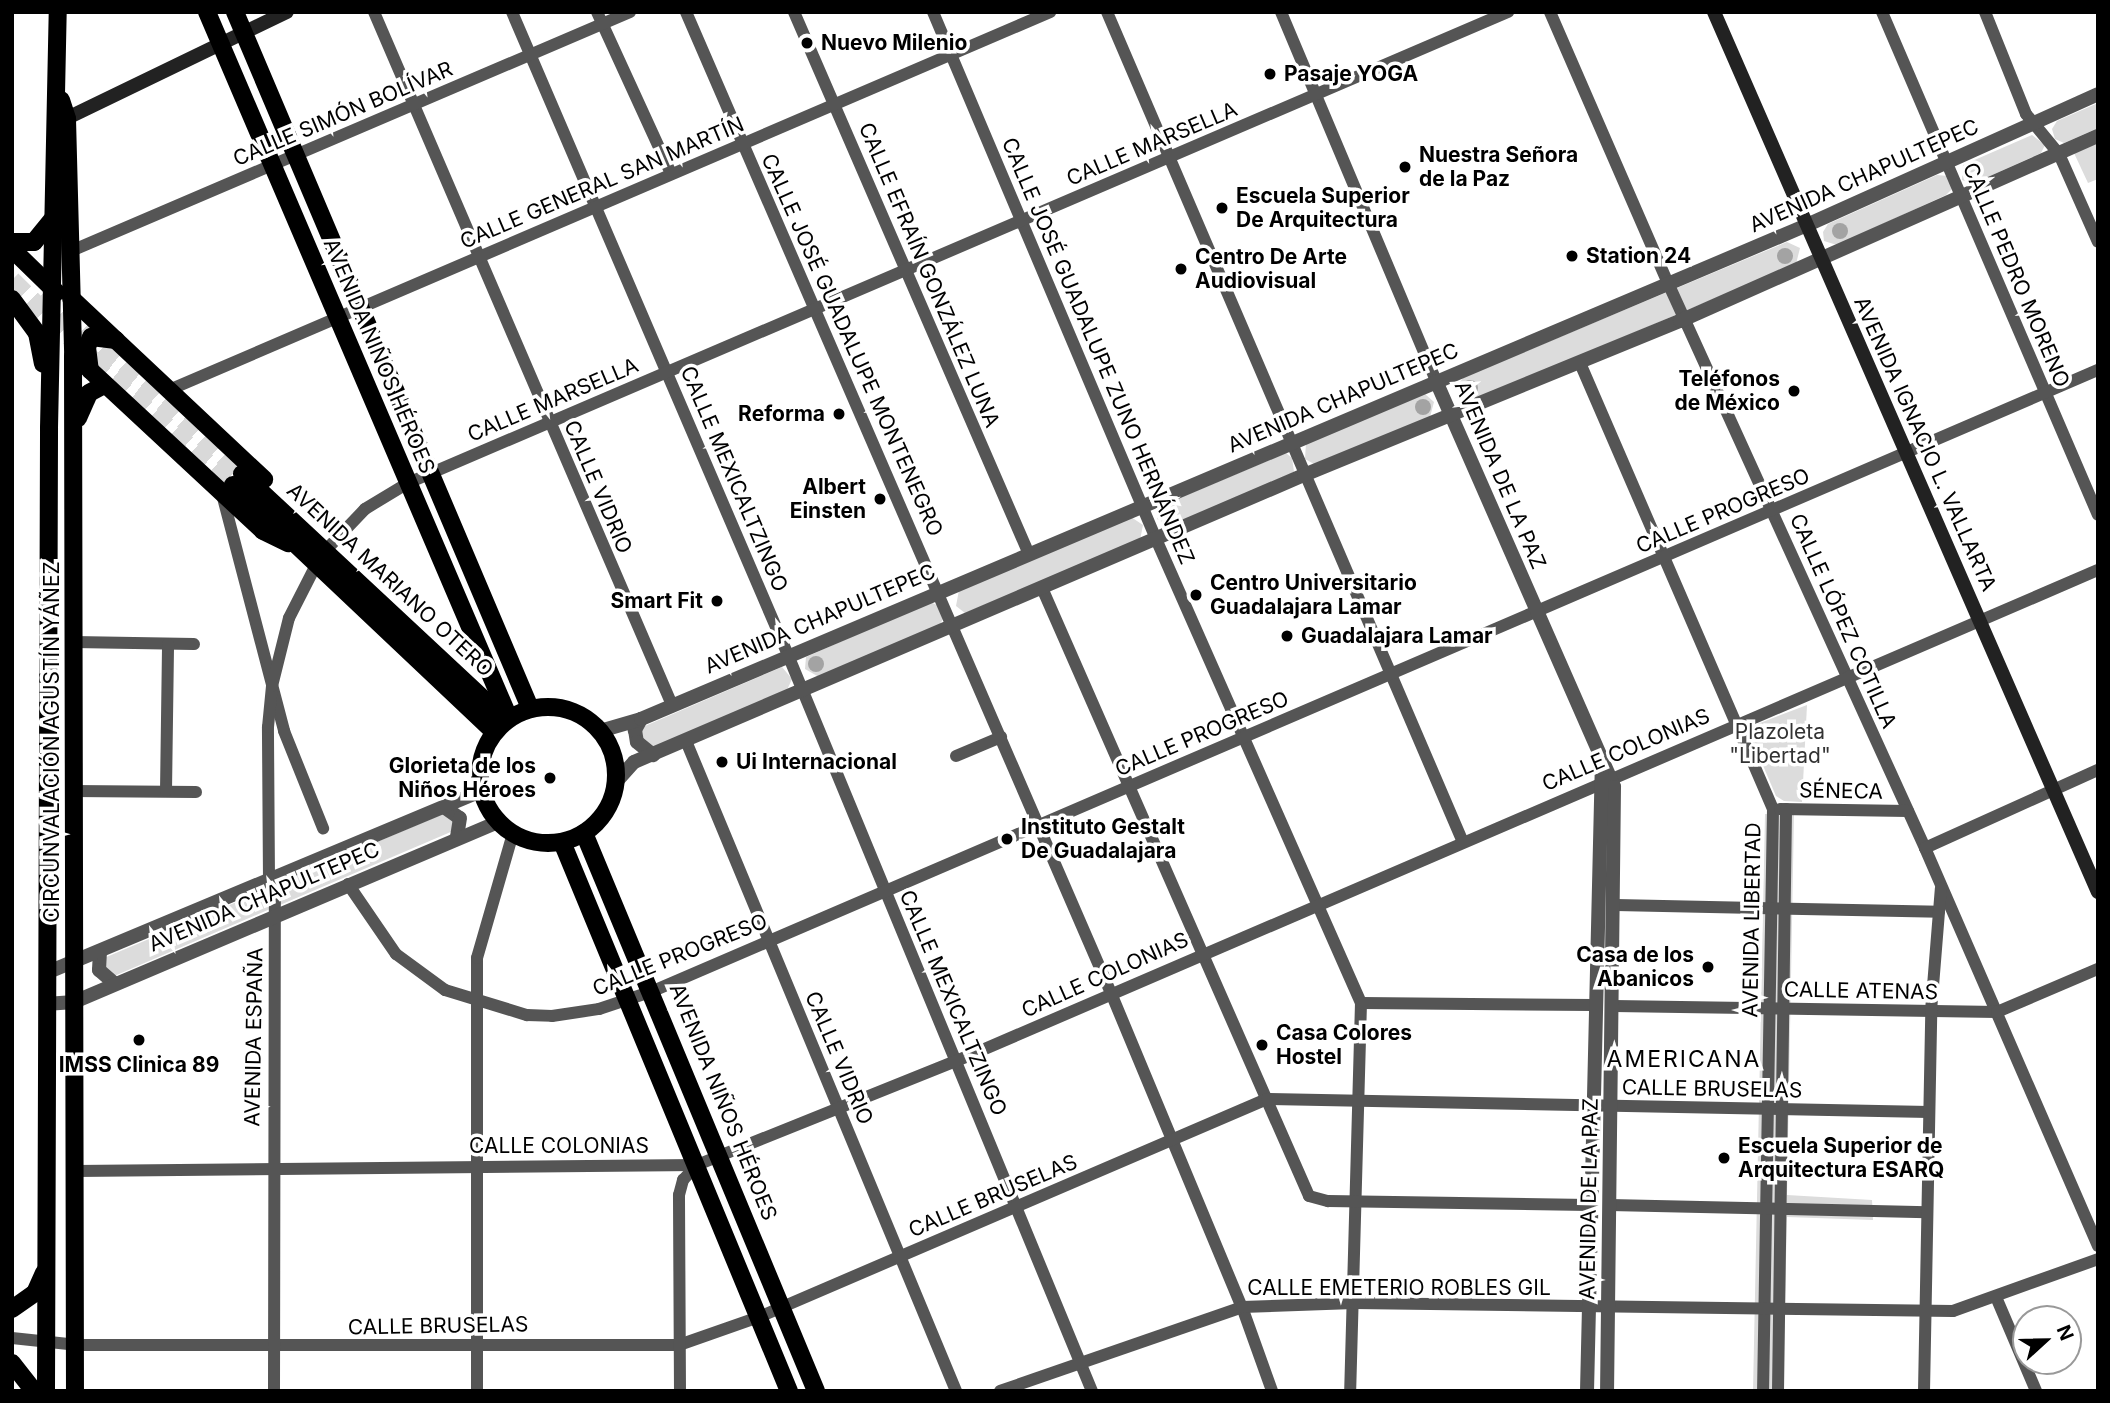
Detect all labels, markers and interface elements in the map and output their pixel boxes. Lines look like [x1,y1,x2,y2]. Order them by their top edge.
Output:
place label: Nuevo Milenio [821,30,967,56]
marker: Nuevo Milenio [799,35,815,51]
street label: CALLE SIMÓN BOLÍVAR [229,56,457,172]
place label: Pasaje YOGA [1284,61,1418,87]
marker: Pasaje YOGA [1262,66,1278,82]
street label: CALLE MARSELLA [1063,97,1241,191]
street label: CALLE GENERAL SAN MARTÍN [456,112,748,254]
street label: AVENIDA CHAPULTEPEC [1745,114,1983,238]
street label: CALLE EFRAÍN GONZÁLEZ LUNA [853,119,1005,431]
street label: CALLE JOSÉ GUADALUPE ZUNO HERNÁNDEZ [996,134,1200,568]
place label: Nuestra Señora de la Paz [1419,142,1578,192]
street label: CALLE JOSÉ GUADALUPE MONTENEGRO [756,150,948,540]
marker: Nuestra Señora de la Paz [1397,159,1413,175]
street label: CALLE PEDRO MORENO [1957,159,2075,391]
place label: Escuela Superior De Arquitectura [1236,183,1410,233]
marker: Escuela Superior De Arquitectura [1214,200,1230,216]
street label: AVENIDA NIÑOS HÉROES [318,235,440,477]
place label: Station 24 [1586,243,1691,269]
place label: Centro De Arte Audiovisual [1195,244,1347,294]
marker: Station 24 [1564,248,1580,264]
marker: Centro De Arte Audiovisual [1173,261,1189,277]
street label: AVENIDA IGNACIO L. VALLARTA [1848,293,2002,595]
street label: AVENIDA CHAPULTEPEC [1224,338,1462,458]
street label: CALLE MARSELLA [464,353,642,447]
street label: CALLE MEXICALTZINGO [675,362,793,596]
place label: Teléfonos de México [1675,366,1780,416]
street label: AVENIDA DE LA PAZ [1449,377,1551,573]
marker: Teléfonos de México [1786,383,1802,399]
place label: Reforma [738,401,825,427]
marker: Reforma [831,406,847,422]
street label: CALLE VIDRIO [559,417,637,557]
street label: CALLE PROGRESO [1632,463,1814,559]
place label: Albert Einsten [790,474,866,524]
street label: AVENIDA MARIANO OTERO [282,478,498,682]
marker: Albert Einsten [872,491,888,507]
street label: CALLE LÓPEZ COTILLA [1784,510,1902,732]
street label: AVENIDA CHAPULTEPEC [701,559,939,679]
street label: CIRCUNVALACIÓN AGUSTÍN YÁÑEZ [39,561,65,923]
place label: Centro Universitario Guadalajara Lamar [1210,570,1417,620]
marker: Centro Universitario Guadalajara Lamar [1188,587,1204,603]
place label: Smart Fit [611,588,703,614]
marker: Smart Fit [709,593,725,609]
place label: Guadalajara Lamar [1301,623,1493,649]
marker: Guadalajara Lamar [1279,628,1295,644]
street label: CALLE PROGRESO [1111,686,1293,782]
street label: CALLE COLONIAS [1538,703,1714,797]
park label: Plazoleta "Libertad" [1729,719,1831,769]
place label: Ui Internacional [736,749,897,775]
place label: Glorieta de los Niños Héroes [389,753,536,803]
marker: Ui Internacional [714,754,730,770]
marker: Glorieta de los Niños Héroes [542,770,558,786]
street label: SÉNECA [1799,778,1883,804]
place label: Instituto Gestalt De Guadalajara [1021,814,1185,864]
street label: AVENIDA LIBERTAD [1738,822,1766,1018]
marker: Instituto Gestalt De Guadalajara [999,831,1015,847]
street label: AVENIDA CHAPULTEPEC [145,837,383,957]
street label: CALLE MEXICALTZINGO [894,886,1012,1120]
street label: CALLE PROGRESO [589,908,771,1002]
street label: CALLE COLONIAS [1018,927,1192,1023]
place label: Casa de los Abanicos [1576,942,1694,992]
street label: AVENIDA ESPAÑA [240,947,268,1127]
marker: Casa de los Abanicos [1700,959,1716,975]
street label: CALLE ATENAS [1784,977,1938,1005]
street label: AVENIDA NIÑOS HÉROES [664,980,782,1224]
street label: CALLE VIDRIO [800,988,878,1128]
place label: Casa Colores Hostel [1276,1020,1412,1070]
marker: IMSS Clinica 89 [129,1030,149,1050]
marker: Casa Colores Hostel [1254,1037,1270,1053]
district label: AMERICANA [1608,1045,1760,1073]
place label: IMSS Clinica 89 [59,1052,219,1078]
street label: CALLE BRUSELAS [1622,1075,1802,1103]
street label: AVENIDA DE LA PAZ [1575,1098,1603,1300]
street label: CALLE COLONIAS [469,1133,649,1159]
place label: Escuela Superior de Arquitectura ESARQ [1738,1133,1944,1183]
street label: CALLE BRUSELAS [905,1149,1081,1243]
marker: Escuela Superior de Arquitectura ESARQ [1716,1150,1732,1166]
street label: CALLE EMETERIO ROBLES GIL [1247,1275,1551,1301]
north arrow [2012,1305,2082,1375]
street label: CALLE BRUSELAS [348,1312,528,1340]
text: N [2052,1322,2078,1344]

